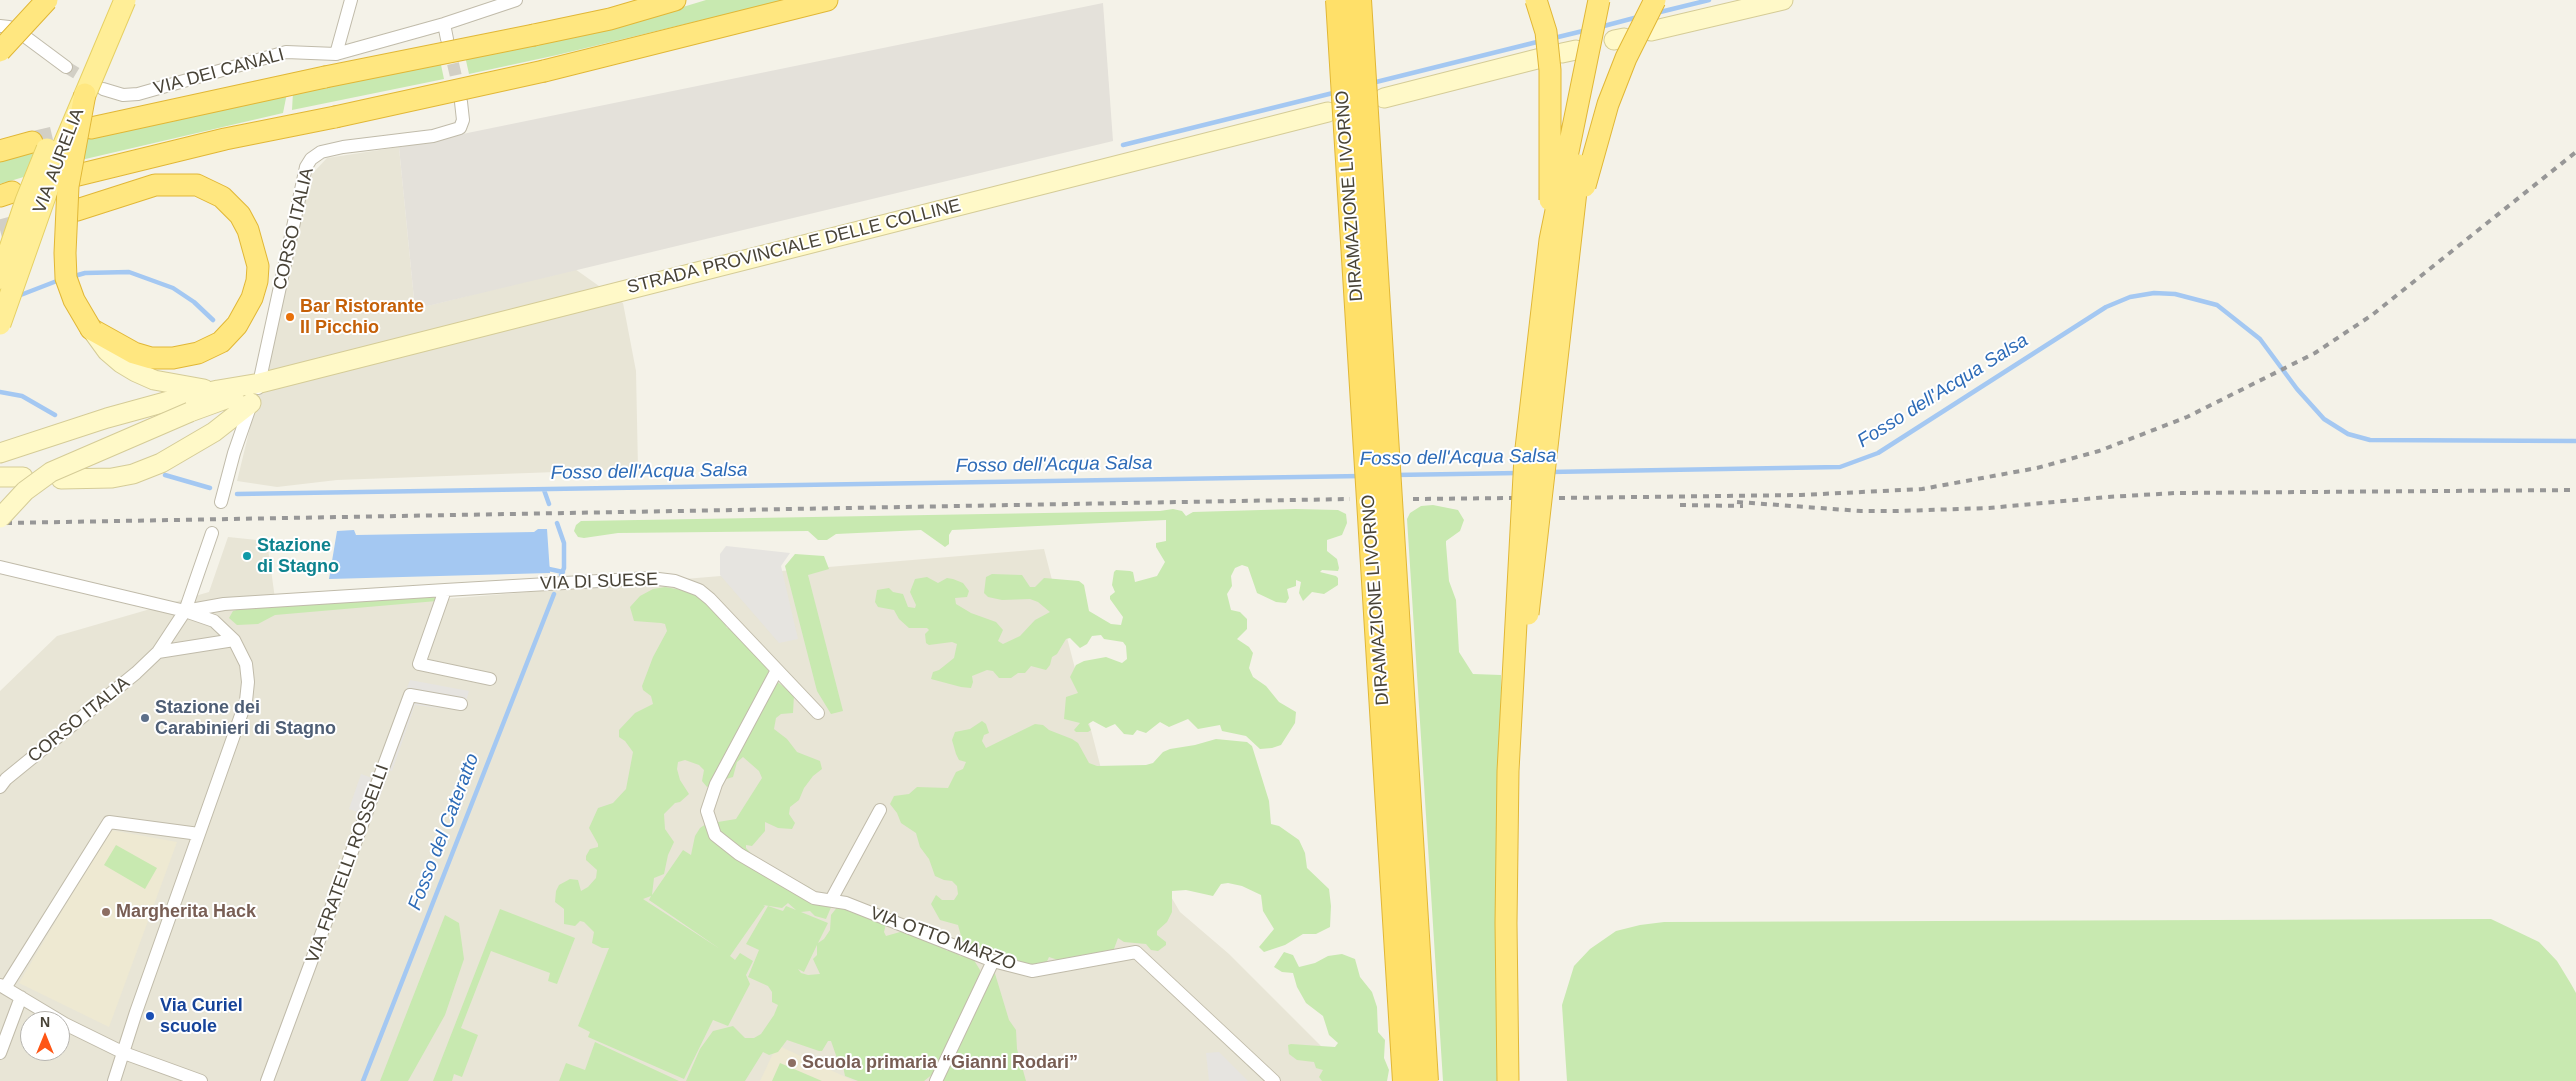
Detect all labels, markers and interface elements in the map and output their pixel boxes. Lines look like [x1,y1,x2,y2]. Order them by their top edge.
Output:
street label: VIA DEI CANALI [151,44,287,100]
street label: DIRAMAZIONE LIVORNO [1332,90,1368,302]
street label: VIA AURELIA [29,105,89,217]
street label: CORSO ITALIA [269,166,319,292]
street label: STRADA PROVINCIALE DELLE COLLINE [625,195,963,299]
place label: Bar Ristorante Il Picchio [300,296,424,338]
marker: Bar Ristorante Il Picchio [284,311,296,323]
water label: Fosso dell'Acqua Salsa [1853,329,2033,453]
water label: Fosso dell'Acqua Salsa [1359,445,1557,471]
water label: Fosso dell'Acqua Salsa [955,452,1153,478]
water label: Fosso dell'Acqua Salsa [550,459,748,485]
street label: DIRAMAZIONE LIVORNO [1358,494,1394,706]
place label: Stazione di Stagno [257,535,339,578]
marker: Stazione di Stagno [241,550,253,562]
street label: VIA DI SUESE [540,569,658,595]
street label: CORSO ITALIA [24,672,134,768]
place label: Stazione dei Carabinieri di Stagno [155,697,336,740]
marker: Stazione dei Carabinieri di Stagno [139,712,151,724]
water label: Fosso del Cateratto [404,751,484,913]
street label: VIA FRATELLI ROSSELLI [302,762,394,966]
place label: Margherita Hack [116,901,256,923]
street label: VIA OTTO MARZO [867,903,1019,975]
marker: Margherita Hack [100,906,112,918]
place label: Via Curiel scuole [160,995,243,1038]
marker: Via Curiel scuole [144,1010,156,1022]
north arrow [20,1011,70,1061]
text: N [40,1014,50,1030]
place label: Scuola primaria “Gianni Rodari” [802,1052,1078,1074]
marker: Scuola primaria “Gianni Rodari” [786,1057,798,1069]

